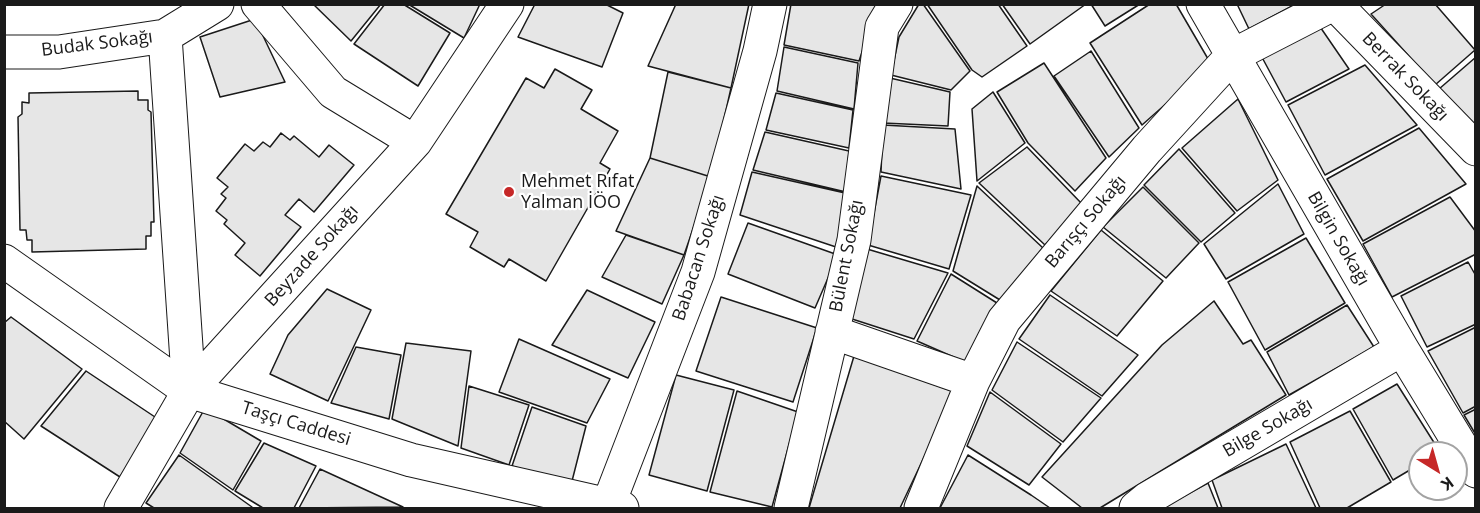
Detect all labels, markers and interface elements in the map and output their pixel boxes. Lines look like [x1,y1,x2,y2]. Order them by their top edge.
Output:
street label: Budak Sokağı [40,26,154,62]
street label: Berrak Sokağı [1357,28,1453,126]
place label: Mehmet Rıfat Yalman İÖO [521,171,634,213]
street label: Barışçı Sokağı [1041,171,1131,273]
marker: Mehmet Rıfat Yalman İÖO [502,185,516,199]
street label: Bilgin Sokağı [1302,188,1374,290]
street label: Babacan Sokağı [668,192,730,324]
street label: Bülent Sokağı [826,198,868,314]
street label: Beyzade Sokağı [261,201,363,311]
street label: Bilge Sokağı [1219,394,1317,462]
street label: Taşçı Caddesi [239,397,353,451]
north arrow [1408,441,1468,501]
text: K [1437,472,1458,496]

